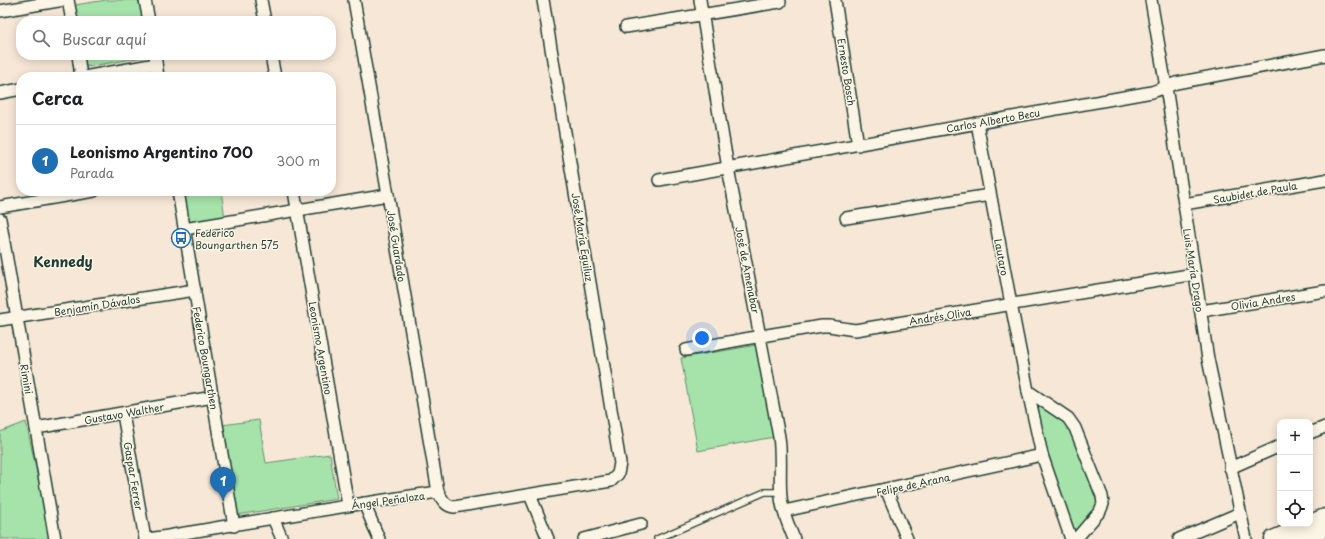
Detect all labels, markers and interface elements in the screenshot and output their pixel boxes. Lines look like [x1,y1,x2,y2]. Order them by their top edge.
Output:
search box [16,16,336,60]
icon: search [30,27,52,49]
text: Buscar aquí [62,27,146,50]
street label: Ernesto Bosch [834,37,860,107]
text: Cerca [32,85,83,111]
street label: Carlos Alberto Becu [945,104,1041,136]
text: Leonismo Argentino 700 [70,140,253,163]
text: 1 [42,151,48,170]
text: 300 m [276,151,320,170]
text: Parada [70,163,114,182]
street label: Saubidet de Paula [1212,177,1299,207]
street label: José María Eguiluz [569,192,597,283]
street label: José Guardado [384,209,410,283]
place label: Federico Boungarthen 575 [195,225,279,252]
street label: José de Amenabar [732,225,764,315]
bus stop icon: Federico Boungarthen 575 [170,227,192,249]
street label: Luis María Drago [1180,227,1208,313]
street label: Lautaro [991,237,1013,277]
district label: Kennedy [33,251,93,272]
street label: Olivia Andres [1230,288,1297,313]
street label: Benjamín Dávalos [53,291,141,319]
street label: Leonismo Argentino [305,300,337,396]
street label: Andrés Oliva [908,304,973,328]
street label: Federico Boungarthen [190,305,222,411]
your location [692,328,712,348]
street label: Rimini [17,363,37,395]
street label: Gustavo Walther [83,399,165,427]
map controls [1277,419,1313,527]
button: + [1277,419,1313,455]
street label: Gaspar Ferrer [121,441,147,512]
button: − [1277,455,1313,491]
pin: 1 [210,467,236,500]
street label: Felipe de Arana [875,469,952,499]
street label: Ángel Peñaloza [350,487,427,513]
button: locate [1277,491,1313,527]

